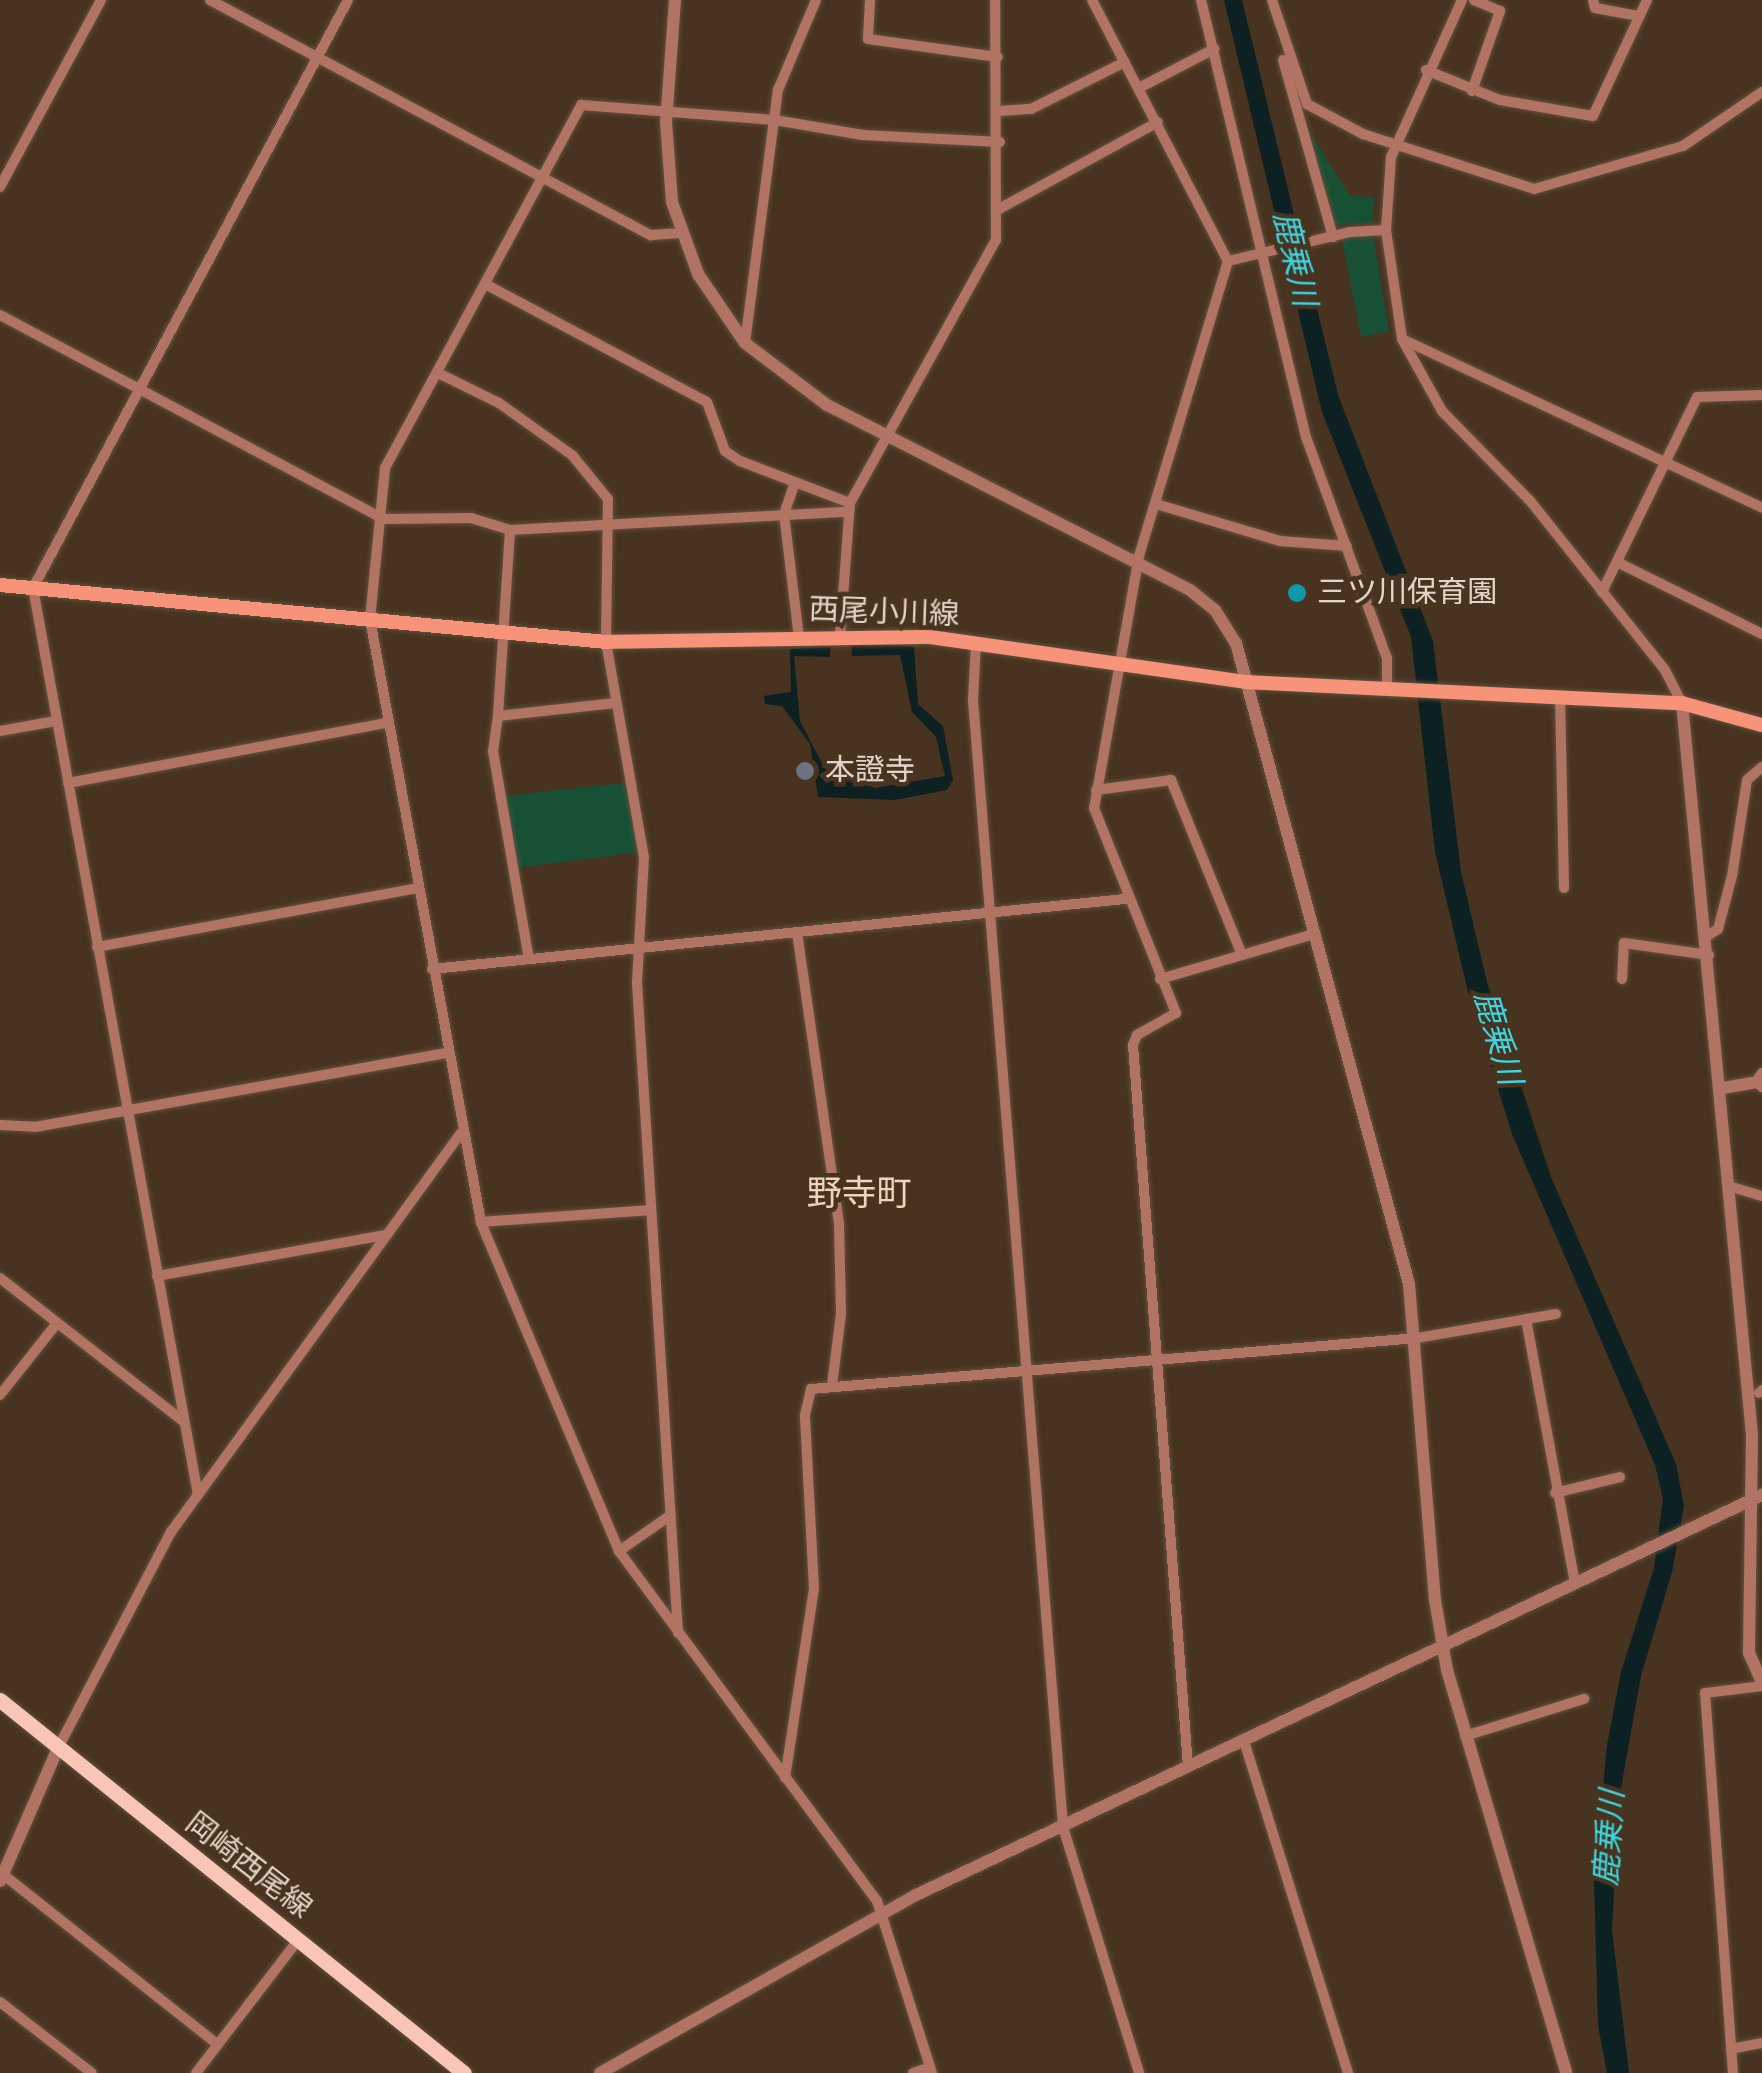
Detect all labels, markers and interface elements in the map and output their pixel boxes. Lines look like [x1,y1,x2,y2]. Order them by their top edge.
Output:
water label: 鹿乗川 [1264,208,1324,310]
place label: 三ツ川保育園 [1317,575,1497,611]
marker: 三ツ川保育園 [1286,582,1308,604]
street label: 西尾小川線 [808,592,960,634]
place label: 本證寺 [825,753,915,789]
marker: 本證寺 [794,760,816,782]
water label: 鹿乗川 [1465,987,1529,1089]
district label: 野寺町 [807,1174,911,1216]
water label: 鹿乗川 [1587,1789,1633,1887]
street label: 岡崎西尾線 [178,1806,318,1926]

